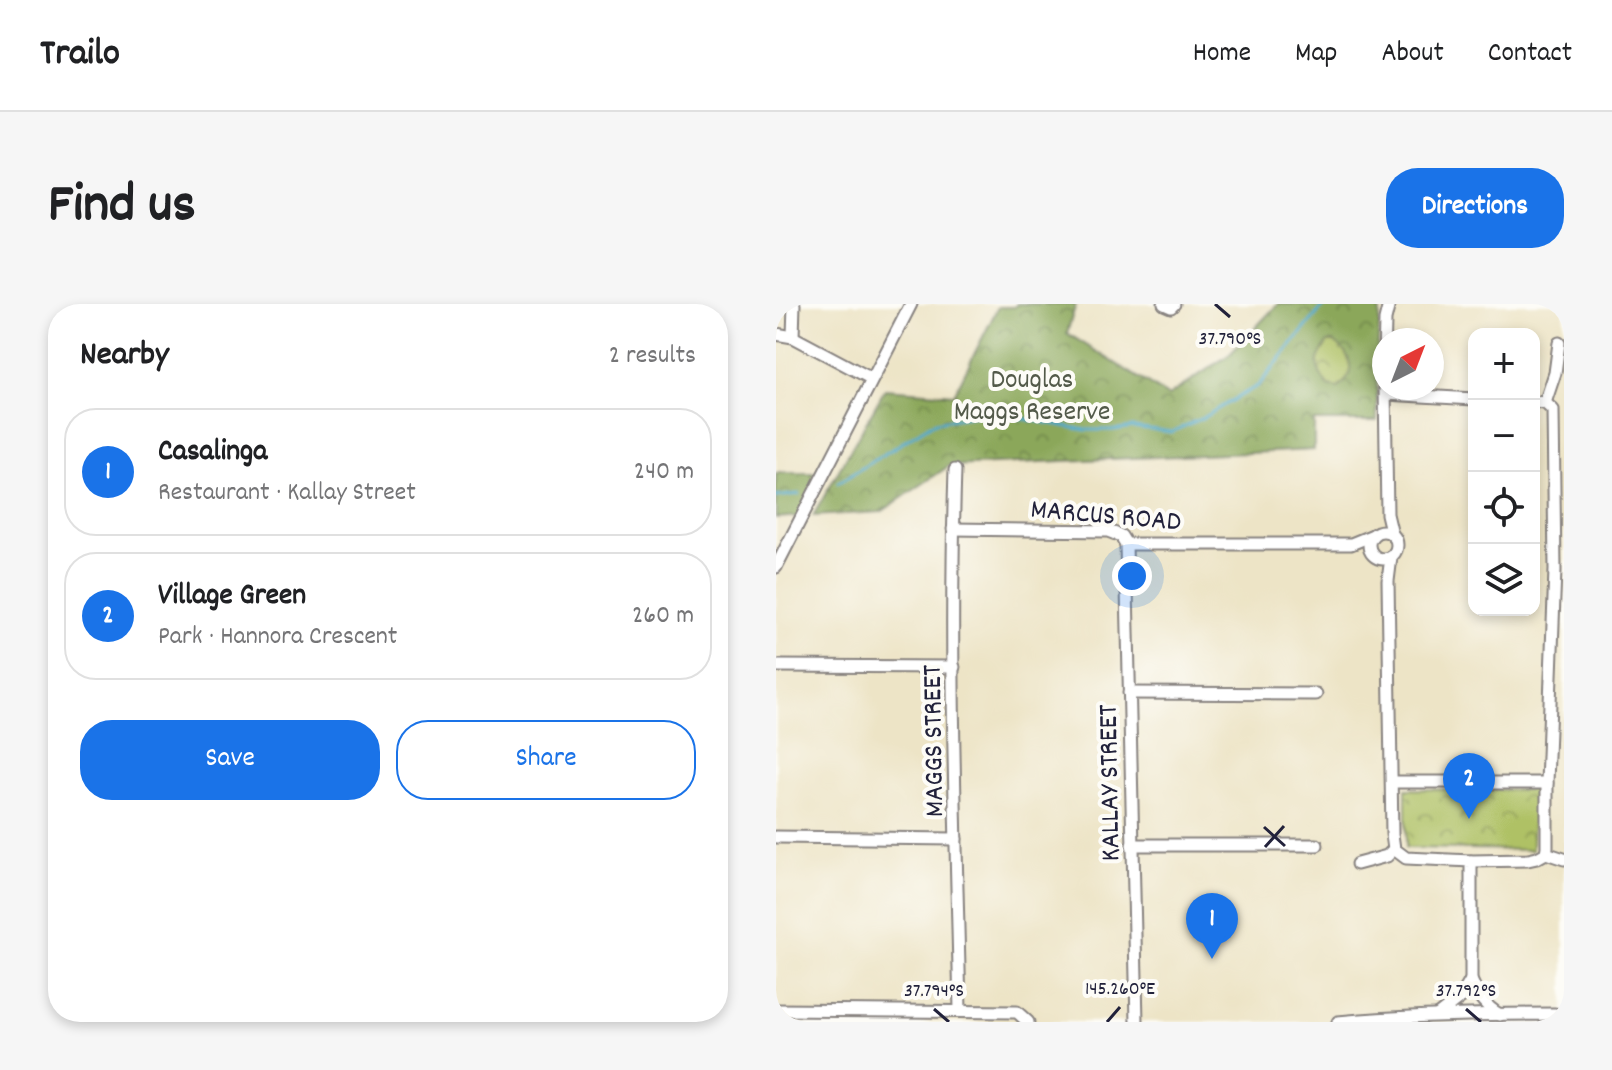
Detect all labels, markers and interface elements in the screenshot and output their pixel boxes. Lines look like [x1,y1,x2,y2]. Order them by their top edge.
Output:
text: Trailo [40,28,120,83]
text: Home [1193,35,1251,75]
text: Map [1295,35,1337,75]
text: About [1381,35,1444,75]
text: Contact [1488,35,1572,75]
text: Find us [48,168,196,248]
button: Directions [1386,168,1564,248]
text: 37.790°S [1199,326,1261,354]
north arrow [1372,328,1444,400]
map controls [1468,328,1540,616]
button: + [1468,328,1540,400]
text: Nearby [80,332,169,381]
text: 2 results [609,338,696,375]
park label: Douglas Maggs Reserve [954,362,1110,434]
button: − [1468,400,1540,472]
text: Casalinga [158,432,267,475]
text: 1 [105,454,111,491]
text: 240 m [634,454,694,491]
button: locate [1468,472,1540,544]
text: Restaurant · Kallay Street [158,475,416,512]
street label: MARCUS ROAD [1029,491,1182,544]
button: layers [1468,544,1540,616]
your location [1112,556,1152,596]
text: Village Green [158,576,306,619]
text: 2 [102,598,114,635]
text: 260 m [632,598,694,635]
text: Park · Hannora Crescent [158,619,397,656]
street label: MAGGS STREET [915,664,957,818]
street label: KALLAY STREET [1091,704,1133,862]
button: Save [80,720,380,800]
button: Share [396,720,696,800]
pin: 2 [1443,753,1495,819]
pin: 1 [1186,893,1238,959]
text: 145.260°E [1085,976,1155,1004]
text: 37.794°S [904,978,964,1006]
text: 37.792°S [1436,978,1496,1006]

